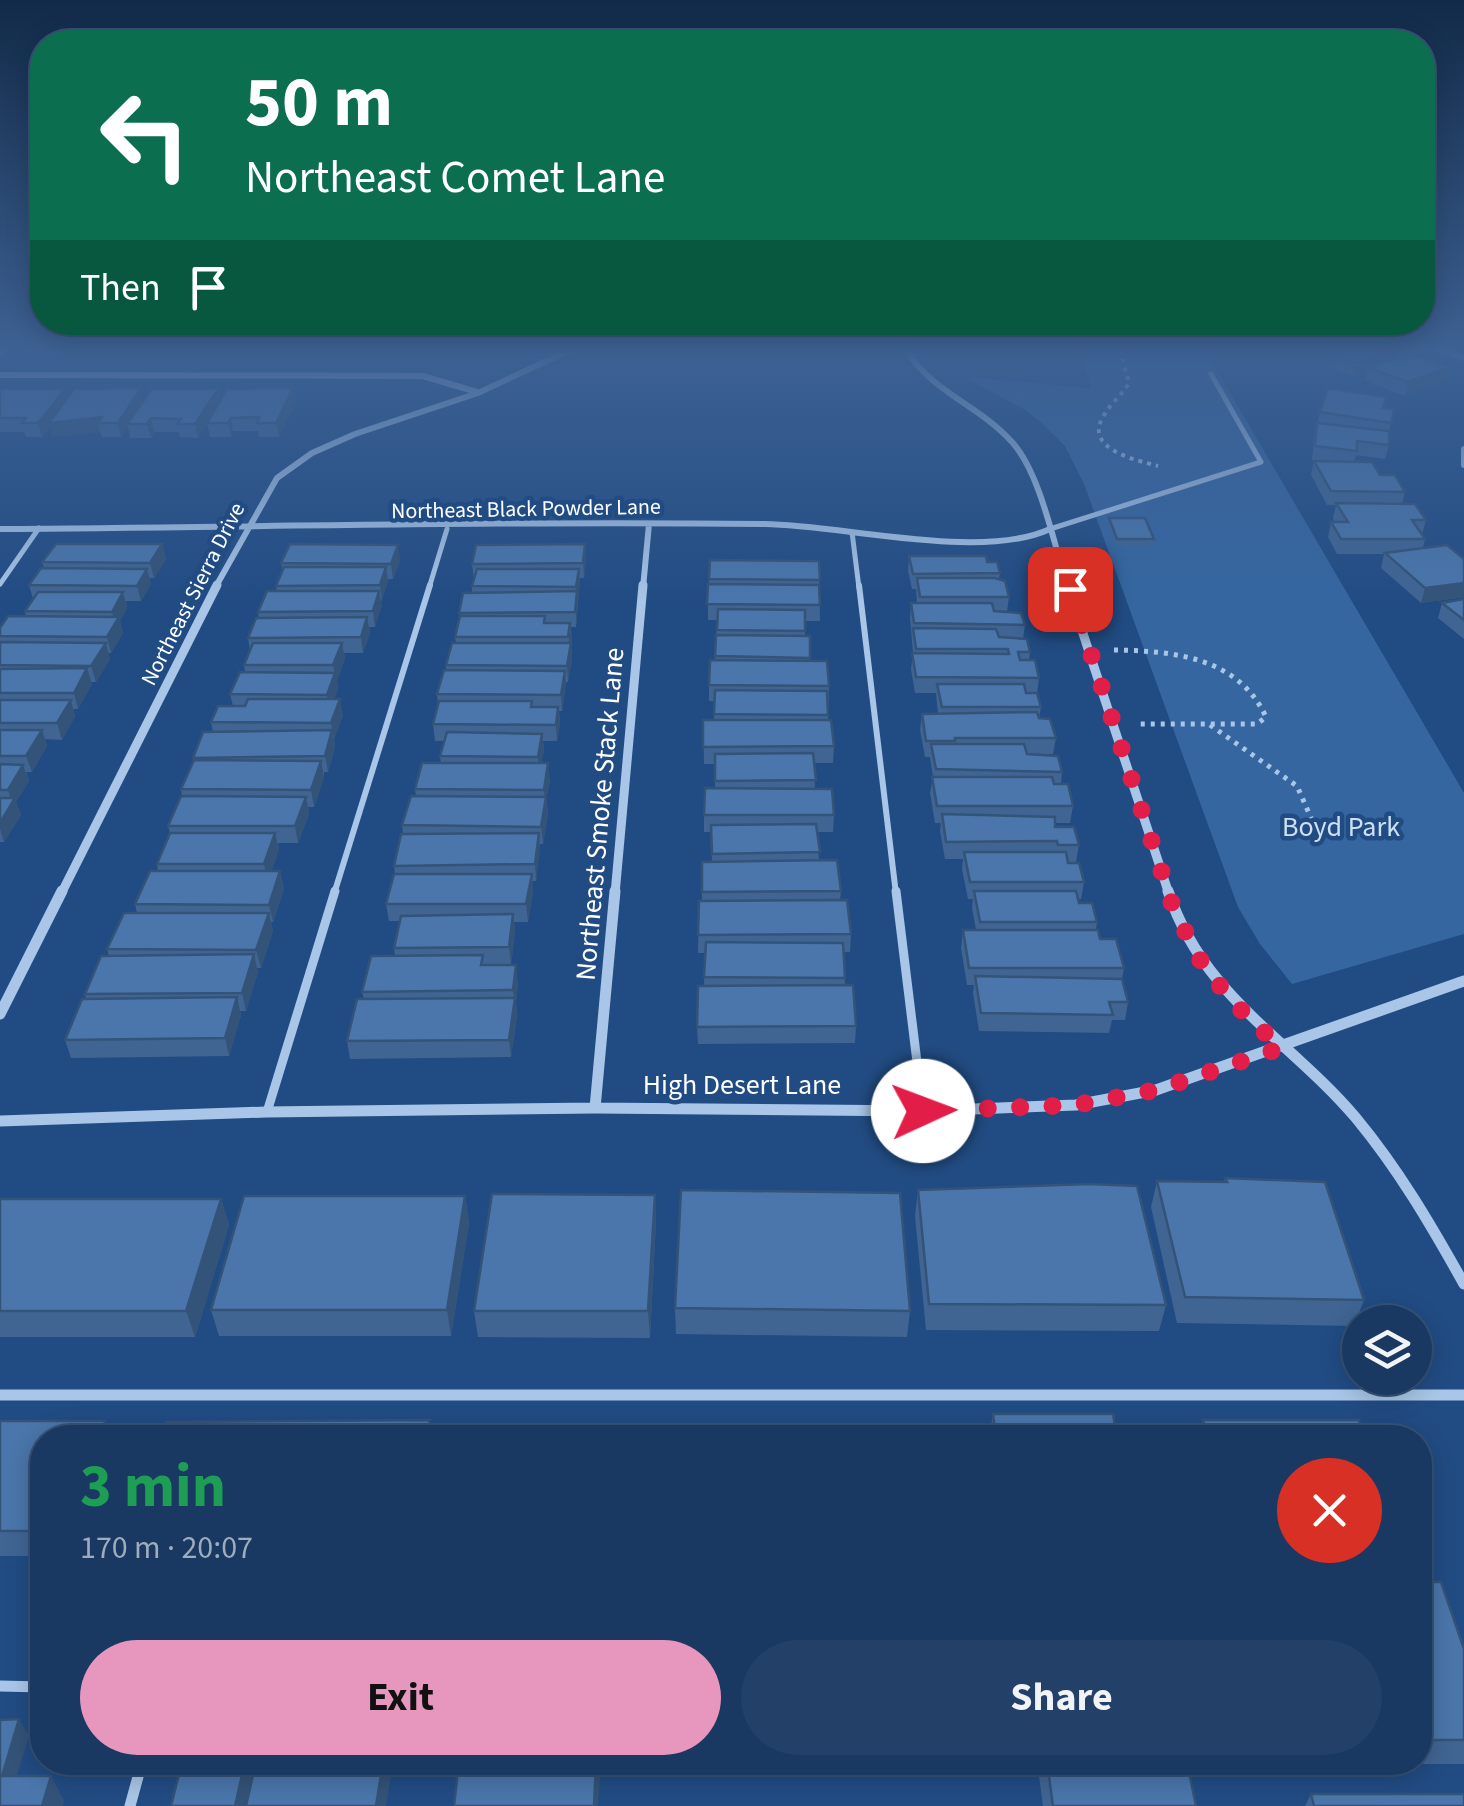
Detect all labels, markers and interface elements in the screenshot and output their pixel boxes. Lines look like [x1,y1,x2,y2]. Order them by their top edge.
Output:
text: 50 m [245,53,393,153]
icon: left [80,70,210,200]
text: Northeast Comet Lane [245,146,665,210]
icon: arrive [181,260,236,315]
text: Then [80,261,161,315]
street label: Northeast Black Powder Lane [391,491,661,527]
street label: Northeast Sierra Drive [133,497,253,691]
pin [1028,547,1113,632]
icon: arrive [1043,562,1098,617]
street label: Northeast Smoke Stack Lane [566,646,634,982]
park label: Boyd Park [1282,807,1400,847]
position arrow [871,1059,975,1163]
street label: High Desert Lane [643,1065,841,1105]
map controls [1342,1305,1432,1395]
button: layers [1342,1305,1432,1395]
text: 3 min [80,1445,226,1530]
button: close [1277,1458,1382,1563]
text: 170 m · 20:07 [80,1525,253,1571]
button: Exit [80,1640,721,1755]
button: Share [741,1640,1382,1755]

